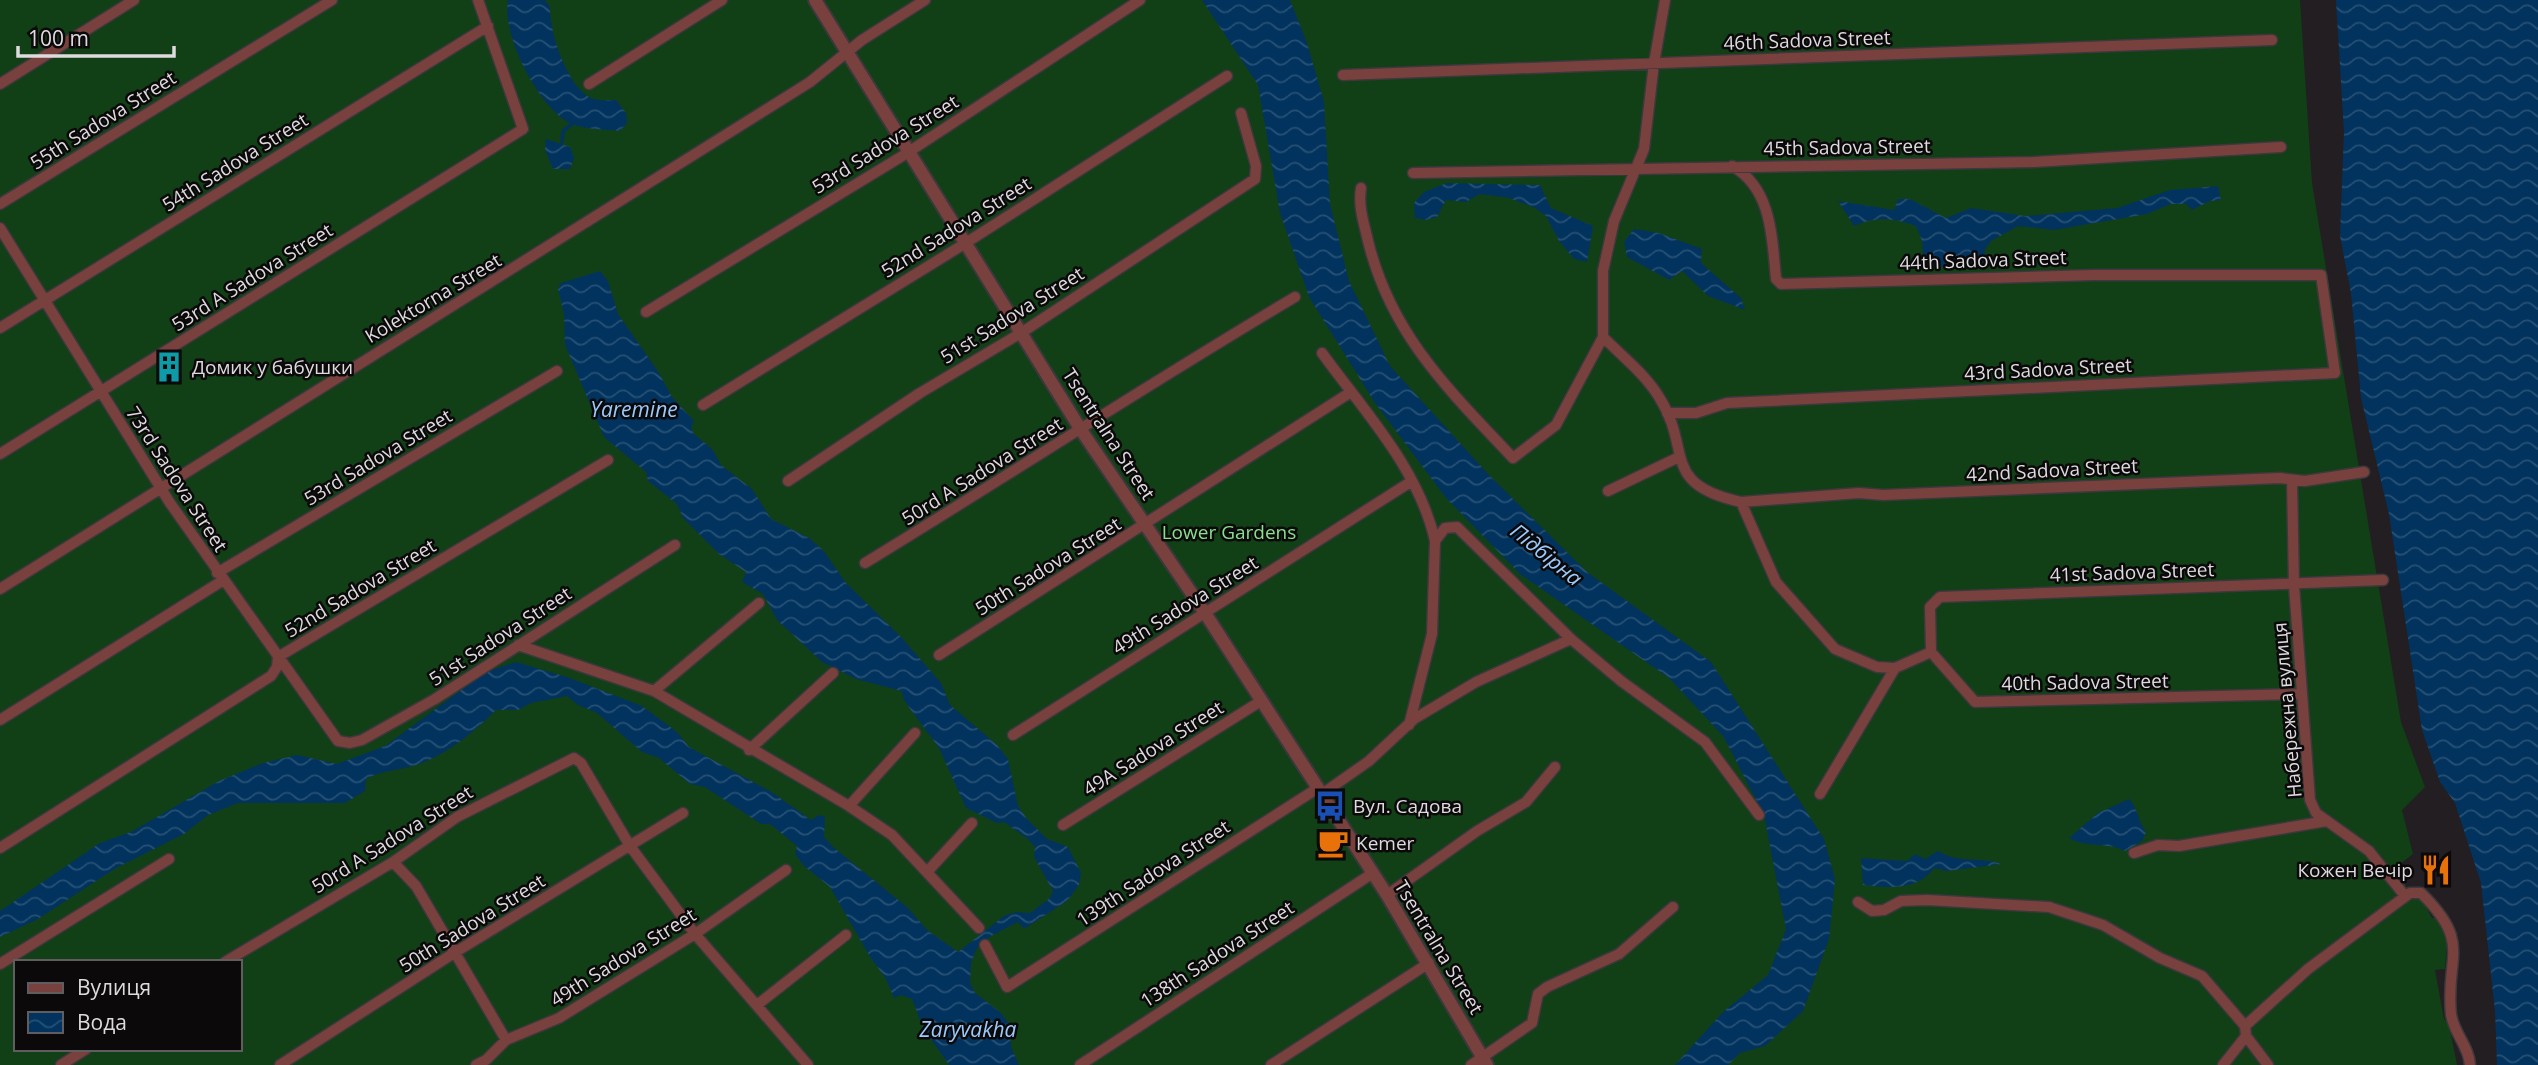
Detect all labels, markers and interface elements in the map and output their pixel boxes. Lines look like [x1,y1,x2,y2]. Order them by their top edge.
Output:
scale bar [18,14,173,58]
text: 100 m [28,24,89,52]
street label: 46th Sadova Street [1723,24,1891,56]
street label: 55th Sadova Street [25,65,181,175]
street label: 53rd Sadova Street [807,88,963,200]
street label: 54th Sadova Street [157,107,313,217]
street label: 45th Sadova Street [1763,133,1931,161]
street label: 52nd Sadova Street [876,170,1036,284]
street label: 53rd A Sadova Street [167,217,338,337]
street label: 44th Sadova Street [1899,244,2067,276]
street label: Kolektorna Street [360,247,506,349]
street label: 51st Sadova Street [935,260,1089,370]
building icon: Домик у бабушки [152,350,186,384]
street label: 43rd Sadova Street [1963,352,2133,386]
place label: Домик у бабушки [192,354,353,380]
street label: Tsentralna Street [1057,363,1161,505]
water label: Yaremine [590,395,678,423]
street label: 73rd Sadova Street [120,401,234,557]
street label: 53rd Sadova Street [299,402,457,511]
street label: 50rd A Sadova Street [897,411,1068,531]
street label: 42nd Sadova Street [1965,453,2139,487]
street label: 50th Sadova Street [970,511,1126,621]
water label: Підбірна [1505,517,1588,592]
park label: Lower Gardens [1162,519,1296,545]
street label: 52nd Sadova Street [280,532,441,643]
street label: 49th Sadova Street [1107,550,1263,660]
street label: 41st Sadova Street [2049,556,2215,588]
street label: 51st Sadova Street [424,580,576,692]
street label: Набережна вулиця [2266,621,2308,799]
street label: 40th Sadova Street [2001,668,2169,696]
street label: 49A Sadova Street [1078,694,1228,802]
street label: 50rd A Sadova Street [307,779,478,899]
bus stop icon: Вул. Садова [1313,789,1347,823]
place label: Вул. Садова [1353,793,1462,819]
street label: 139th Sadova Street [1071,813,1235,932]
cafe icon: Kemer [1316,826,1350,860]
place label: Kemer [1356,830,1415,856]
restaurant icon: Кожен Вечір [2419,853,2453,887]
place label: Кожен Вечір [2297,857,2413,883]
street label: 50th Sadova Street [394,868,550,978]
street label: Tsentralna Street [1389,875,1489,1019]
street label: 138th Sadova Street [1135,894,1299,1013]
street label: 49th Sadova Street [545,902,701,1012]
legend [14,960,242,1051]
text: Вулиця [77,973,151,1001]
text: Вода [77,1008,127,1036]
water label: Zaryvakha [919,1015,1017,1043]

